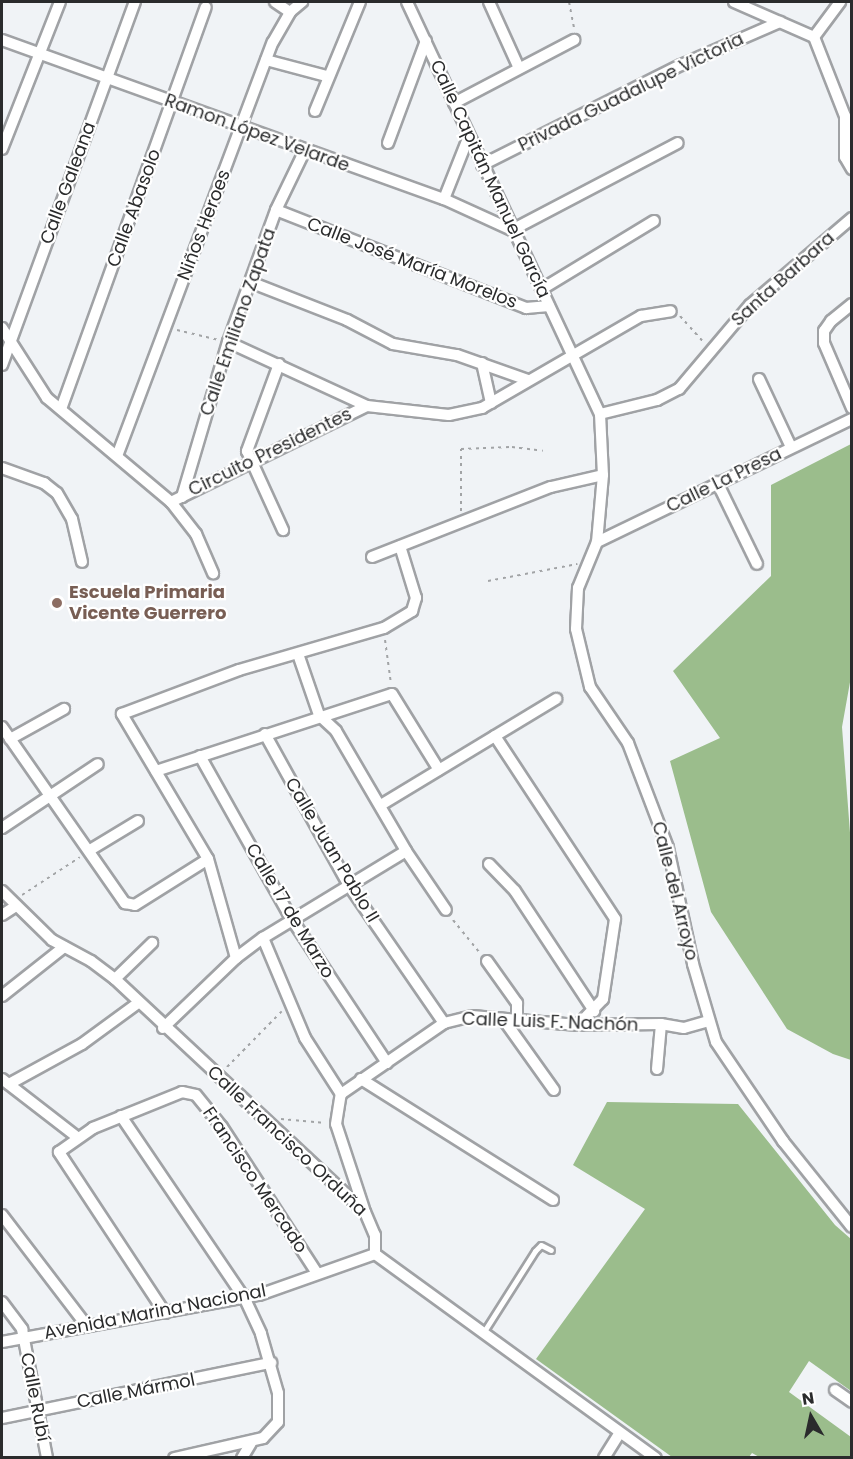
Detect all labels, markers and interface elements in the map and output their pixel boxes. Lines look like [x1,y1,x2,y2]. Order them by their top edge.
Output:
street label: Privada Guadalupe Victoria [515,28,747,156]
street label: Calle Capitán Manuel García [425,57,555,301]
street label: Ramon López Velarde [162,89,352,177]
street label: Calle Galeana [36,119,100,247]
street label: Calle Abasolo [103,146,165,270]
street label: Niños Heroes [173,167,235,283]
street label: Calle José María Morelos [304,213,520,313]
street label: Calle Emiliano Zapata [196,225,280,419]
street label: Santa Barbara [727,227,839,331]
street label: Circuito Presidentes [185,403,355,501]
street label: Calle La Presa [663,443,785,517]
place label: Escuela Primaria Vicente Guerrero [69,582,226,624]
marker: Escuela Primaria Vicente Guerrero [50,596,64,610]
street label: Calle Juan Pablo II [280,774,384,926]
street label: Calle del Arroyo [647,819,703,963]
street label: Calle 17 de Marzo [241,840,339,982]
street label: Calle Luis F. Nachón [461,1008,639,1036]
street label: Calle Francisco Orduña [203,1061,371,1221]
street label: Francisco Mercado [198,1103,312,1257]
street label: Avenida Marina Nacional [42,1280,268,1344]
street label: Calle Rubí [16,1351,54,1443]
street label: Calle Mármol [75,1369,197,1413]
text: N [800,1386,816,1411]
north arrow [781,1387,841,1447]

